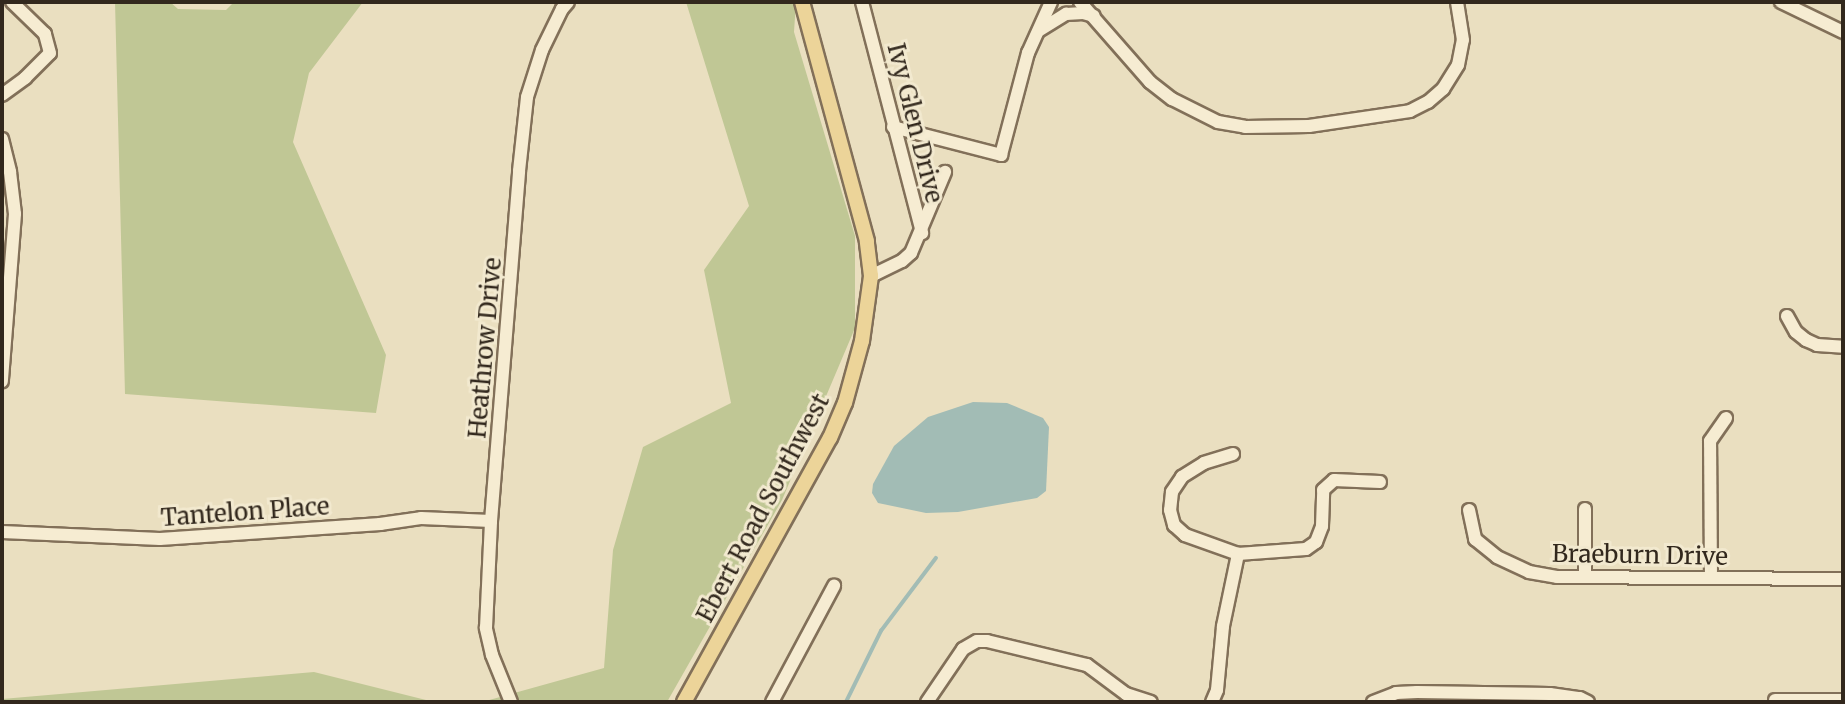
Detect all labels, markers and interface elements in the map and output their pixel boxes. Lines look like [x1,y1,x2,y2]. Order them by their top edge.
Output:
street label: Ivy Glen Drive [881,40,949,206]
street label: Heathrow Drive [463,256,507,440]
street label: Ebert Road Southwest [691,389,835,627]
street label: Tantelon Place [160,492,330,532]
street label: Braeburn Drive [1552,539,1728,571]

